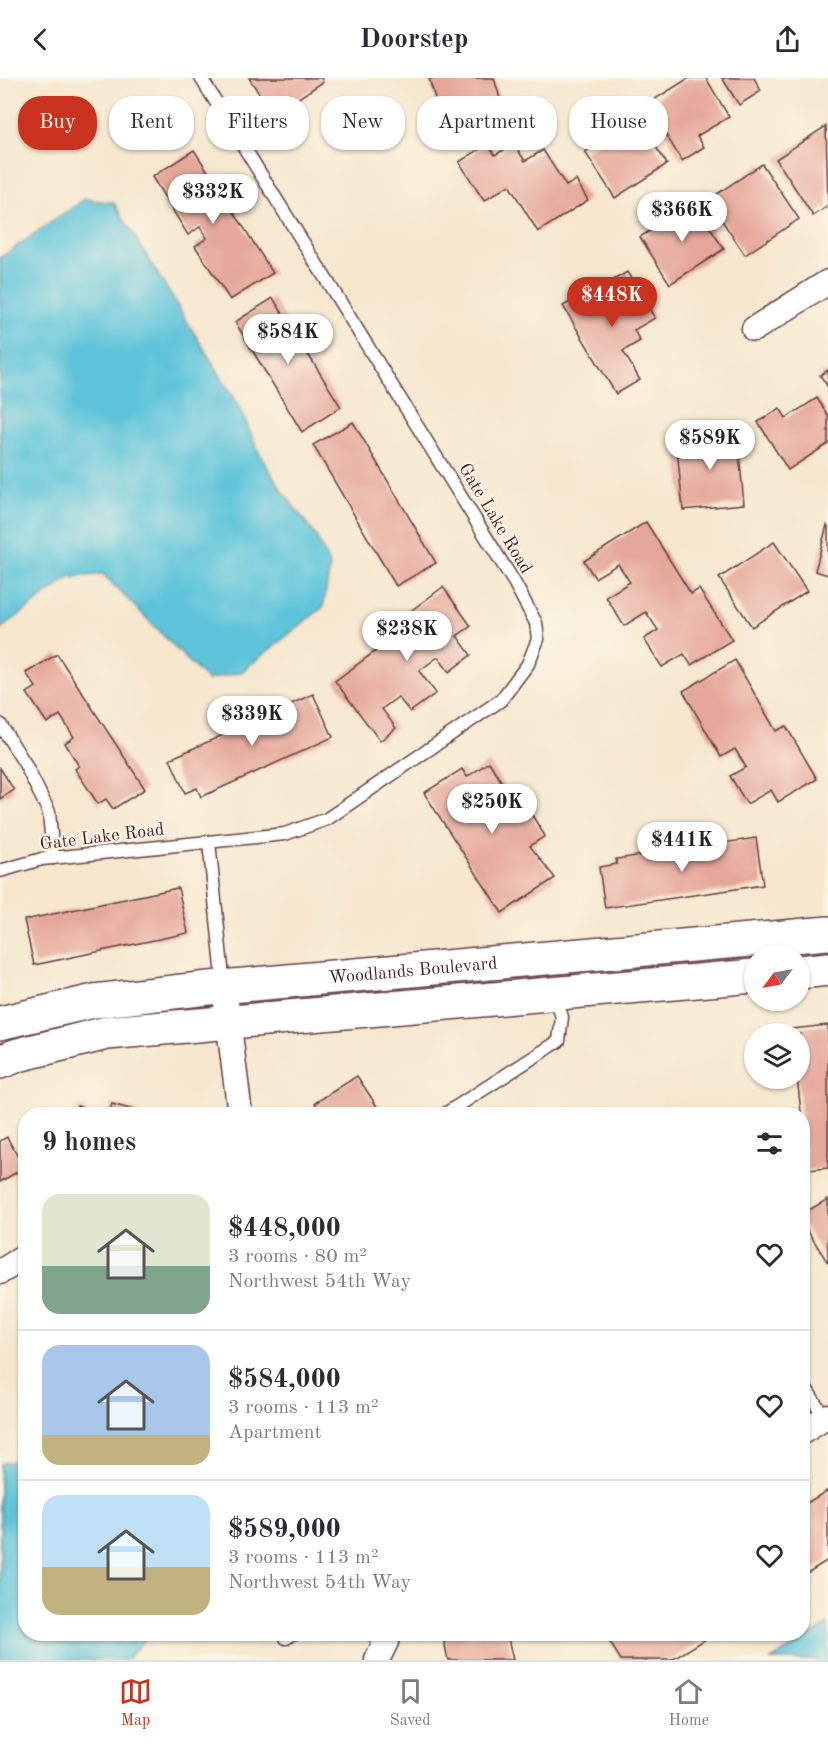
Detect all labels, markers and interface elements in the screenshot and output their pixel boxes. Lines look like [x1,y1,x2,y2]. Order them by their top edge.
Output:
icon: back [24,23,57,56]
icon: share [771,23,804,56]
text: Doorstep [359,26,469,53]
chip: Buy [18,96,97,150]
chip: Rent [109,96,194,150]
chip: Filters [206,96,309,150]
chip: New [321,96,405,150]
chip: Apartment [417,96,557,150]
chip: House [569,96,668,150]
pin: $332K [171,174,255,225]
text: $332K [182,183,244,203]
pin: $366K [640,192,724,243]
text: $366K [651,201,713,221]
pin: $448K [570,277,654,328]
text: $448K [581,286,643,306]
pin: $584K [246,314,330,365]
text: $584K [257,323,319,343]
pin: $589K [668,420,752,471]
text: $589K [679,429,741,449]
street label: Gate Lake Road [455,460,535,577]
pin: $238K [365,611,449,662]
text: $238K [376,620,438,640]
pin: $339K [210,696,294,747]
text: $339K [221,705,283,725]
pin: $250K [450,784,534,835]
text: $250K [461,793,523,813]
street label: Gate Lake Road [39,820,165,854]
pin: $441K [640,822,724,873]
text: $441K [651,831,713,851]
north arrow [744,945,810,1011]
map controls [744,945,810,1089]
street label: Woodlands Boulevard [328,954,498,987]
button: layers [744,1023,810,1089]
icon: filters [753,1127,786,1160]
text: 9 homes [42,1130,136,1156]
text: $448,000 [228,1216,341,1242]
icon: home [90,1218,162,1290]
icon: heart [753,1238,786,1271]
text: 3 rooms · 80 m² [228,1247,367,1267]
text: Northwest 54th Way [228,1272,411,1292]
text: $584,000 [228,1367,341,1393]
icon: home [90,1369,162,1441]
icon: heart [753,1389,786,1422]
text: 3 rooms · 113 m² [228,1398,378,1418]
text: Apartment [228,1423,322,1443]
text: $589,000 [228,1517,341,1543]
icon: home [90,1519,162,1591]
icon: heart [753,1539,786,1572]
text: 3 rooms · 113 m² [228,1548,378,1568]
text: Northwest 54th Way [228,1573,411,1593]
tab: Map [119,1675,152,1731]
tab: Saved [390,1675,431,1731]
tab: Home [668,1675,709,1731]

